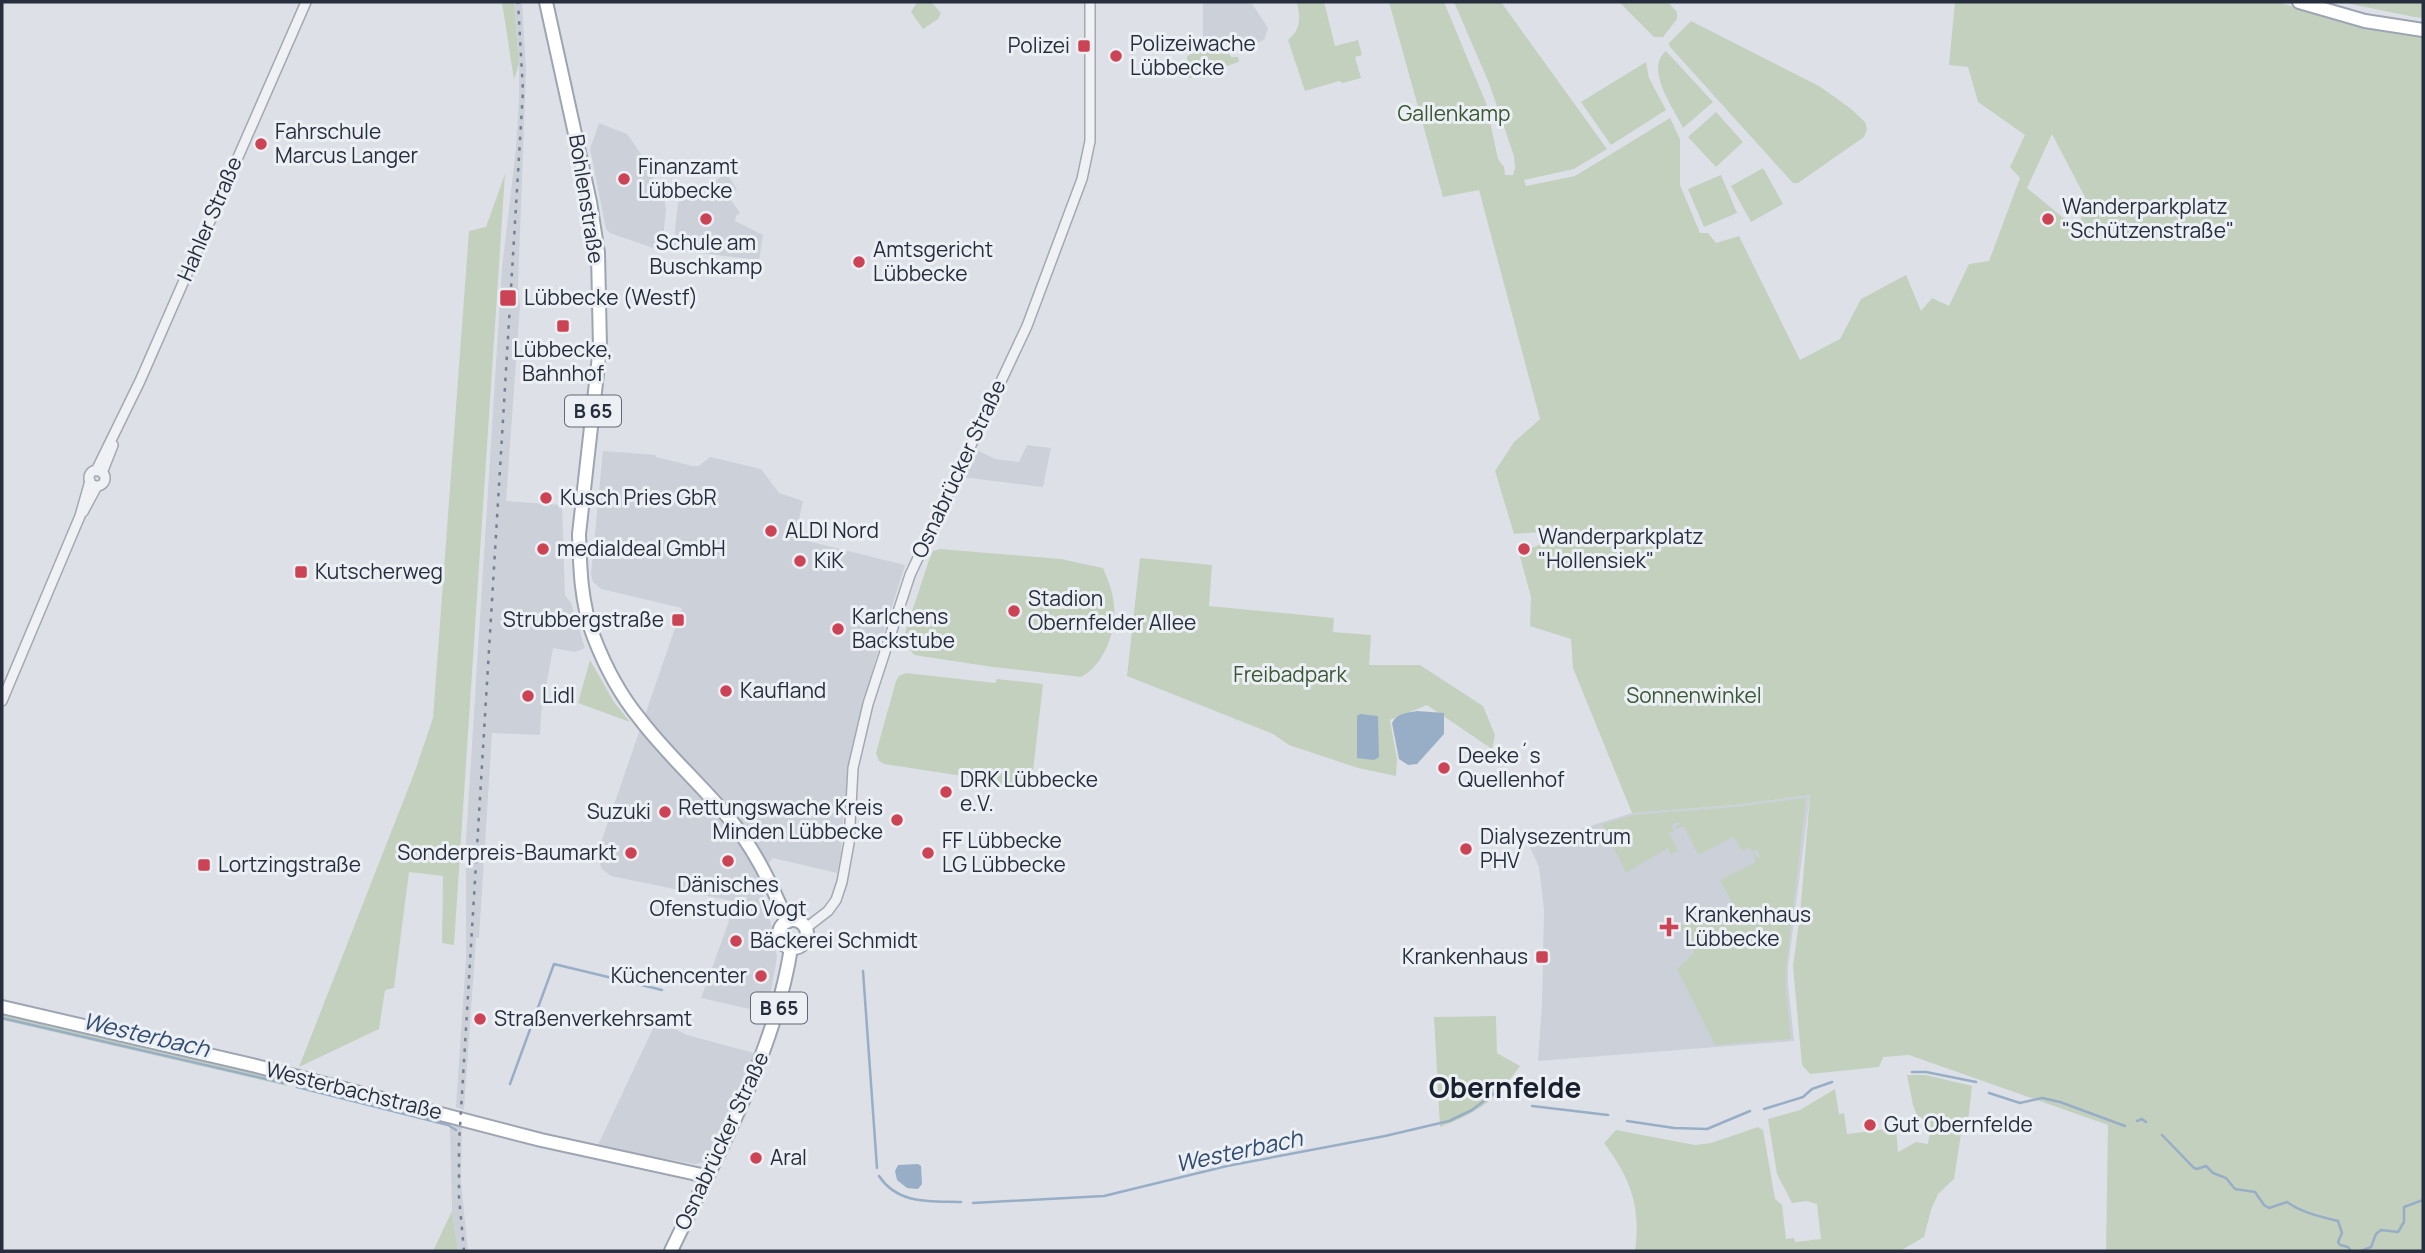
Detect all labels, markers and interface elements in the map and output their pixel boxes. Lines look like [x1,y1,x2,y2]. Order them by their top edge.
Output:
place label: Polizeiwache Lübbecke [1130,29,1256,81]
place label: Polizei [1008,31,1070,59]
marker: Polizei [1076,38,1092,54]
marker: Polizeiwache Lübbecke [1108,48,1124,64]
park label: Gallenkamp [1397,99,1511,127]
place label: Fahrschule Marcus Langer [275,117,419,169]
street label: Bohlenstraße [563,132,611,265]
marker: Fahrschule Marcus Langer [253,136,269,152]
street label: Hahler Straße [170,152,248,285]
place label: Finanzamt Lübbecke [638,152,738,204]
marker: Finanzamt Lübbecke [616,171,632,187]
place label: Wanderparkplatz "Schützenstraße" [2062,192,2234,244]
marker: Schule am Buschkamp [698,211,714,227]
marker: Wanderparkplatz "Schützenstraße" [2040,211,2056,227]
place label: Schule am Buschkamp [650,228,762,280]
place label: Amtsgericht Lübbecke [873,235,993,287]
marker: Amtsgericht Lübbecke [851,254,867,270]
place label: Lübbecke (Westf) [524,283,698,311]
marker: Lübbecke (Westf) [498,288,518,308]
marker: Lübbecke, Bahnhof [555,318,571,334]
place label: Lübbecke, Bahnhof [513,335,613,387]
street label: Osnabrücker Straße [904,375,1012,562]
road number: B 65 [565,396,621,426]
place label: Kusch Pries GbR [560,483,717,511]
marker: Kusch Pries GbR [538,490,554,506]
place label: ALDI Nord [785,516,879,544]
place label: Wanderparkplatz "Hollensiek" [1538,522,1704,574]
marker: ALDI Nord [763,523,779,539]
place label: medialdeal GmbH [557,534,726,562]
marker: medialdeal GmbH [535,541,551,557]
marker: Wanderparkplatz "Hollensiek" [1516,541,1532,557]
place label: KiK [814,546,844,574]
marker: KiK [792,553,808,569]
place label: Kutscherweg [315,557,443,585]
marker: Kutscherweg [293,564,309,580]
place label: Stadion Obernfelder Allee [1028,584,1196,636]
place label: Karlchens Backstube [852,602,955,654]
marker: Stadion Obernfelder Allee [1006,603,1022,619]
place label: Strubbergstraße [503,605,664,633]
marker: Strubbergstraße [670,612,686,628]
marker: Karlchens Backstube [830,621,846,637]
park label: Freibadpark [1233,660,1347,688]
place label: Kaufland [740,676,826,704]
place label: Lidl [542,681,575,709]
park label: Sonnenwinkel [1626,681,1762,709]
marker: Kaufland [718,683,734,699]
marker: Lidl [520,688,536,704]
place label: Deeke´s Quellenhof [1458,741,1565,793]
marker: Deeke´s Quellenhof [1436,760,1452,776]
place label: DRK Lübbecke e.V. [960,765,1098,817]
marker: DRK Lübbecke e.V. [938,784,954,800]
place label: Rettungswache Kreis Minden Lübbecke [678,793,883,845]
place label: Suzuki [587,797,651,825]
marker: Suzuki [657,804,673,820]
marker: Rettungswache Kreis Minden Lübbecke [889,812,905,828]
place label: Dialysezentrum PHV [1480,822,1631,874]
place label: FF Lübbecke LG Lübbecke [942,826,1066,878]
place label: Sonderpreis-Baumarkt [397,838,617,866]
marker: Dialysezentrum PHV [1458,841,1474,857]
marker: Sonderpreis-Baumarkt [623,845,639,861]
marker: FF Lübbecke LG Lübbecke [920,845,936,861]
place label: Lortzingstraße [218,850,361,878]
marker: Dänisches Ofenstudio Vogt [720,853,736,869]
marker: Lortzingstraße [196,857,212,873]
place label: Dänisches Ofenstudio Vogt [649,870,807,922]
place label: Krankenhaus Lübbecke [1685,900,1811,952]
marker: Krankenhaus Lübbecke [1659,917,1679,937]
place label: Bäckerei Schmidt [750,926,918,954]
marker: Bäckerei Schmidt [728,933,744,949]
place label: Krankenhaus [1402,942,1528,970]
marker: Krankenhaus [1534,949,1550,965]
place label: Küchencenter [611,961,747,989]
marker: Küchencenter [753,968,769,984]
road number: B 65 [751,992,807,1024]
water label: Westerbach [80,1004,214,1064]
place label: Straßenverkehrsamt [494,1004,692,1032]
marker: Straßenverkehrsamt [472,1011,488,1027]
street label: Osnabrücker Straße [667,1047,775,1234]
street label: Westerbachstraße [263,1055,445,1125]
district label: Obernfelde [1429,1068,1581,1106]
place label: Gut Obernfelde [1884,1110,2033,1138]
marker: Gut Obernfelde [1862,1117,1878,1133]
water label: Westerbach [1172,1121,1306,1179]
place label: Aral [770,1143,807,1171]
marker: Aral [748,1150,764,1166]

